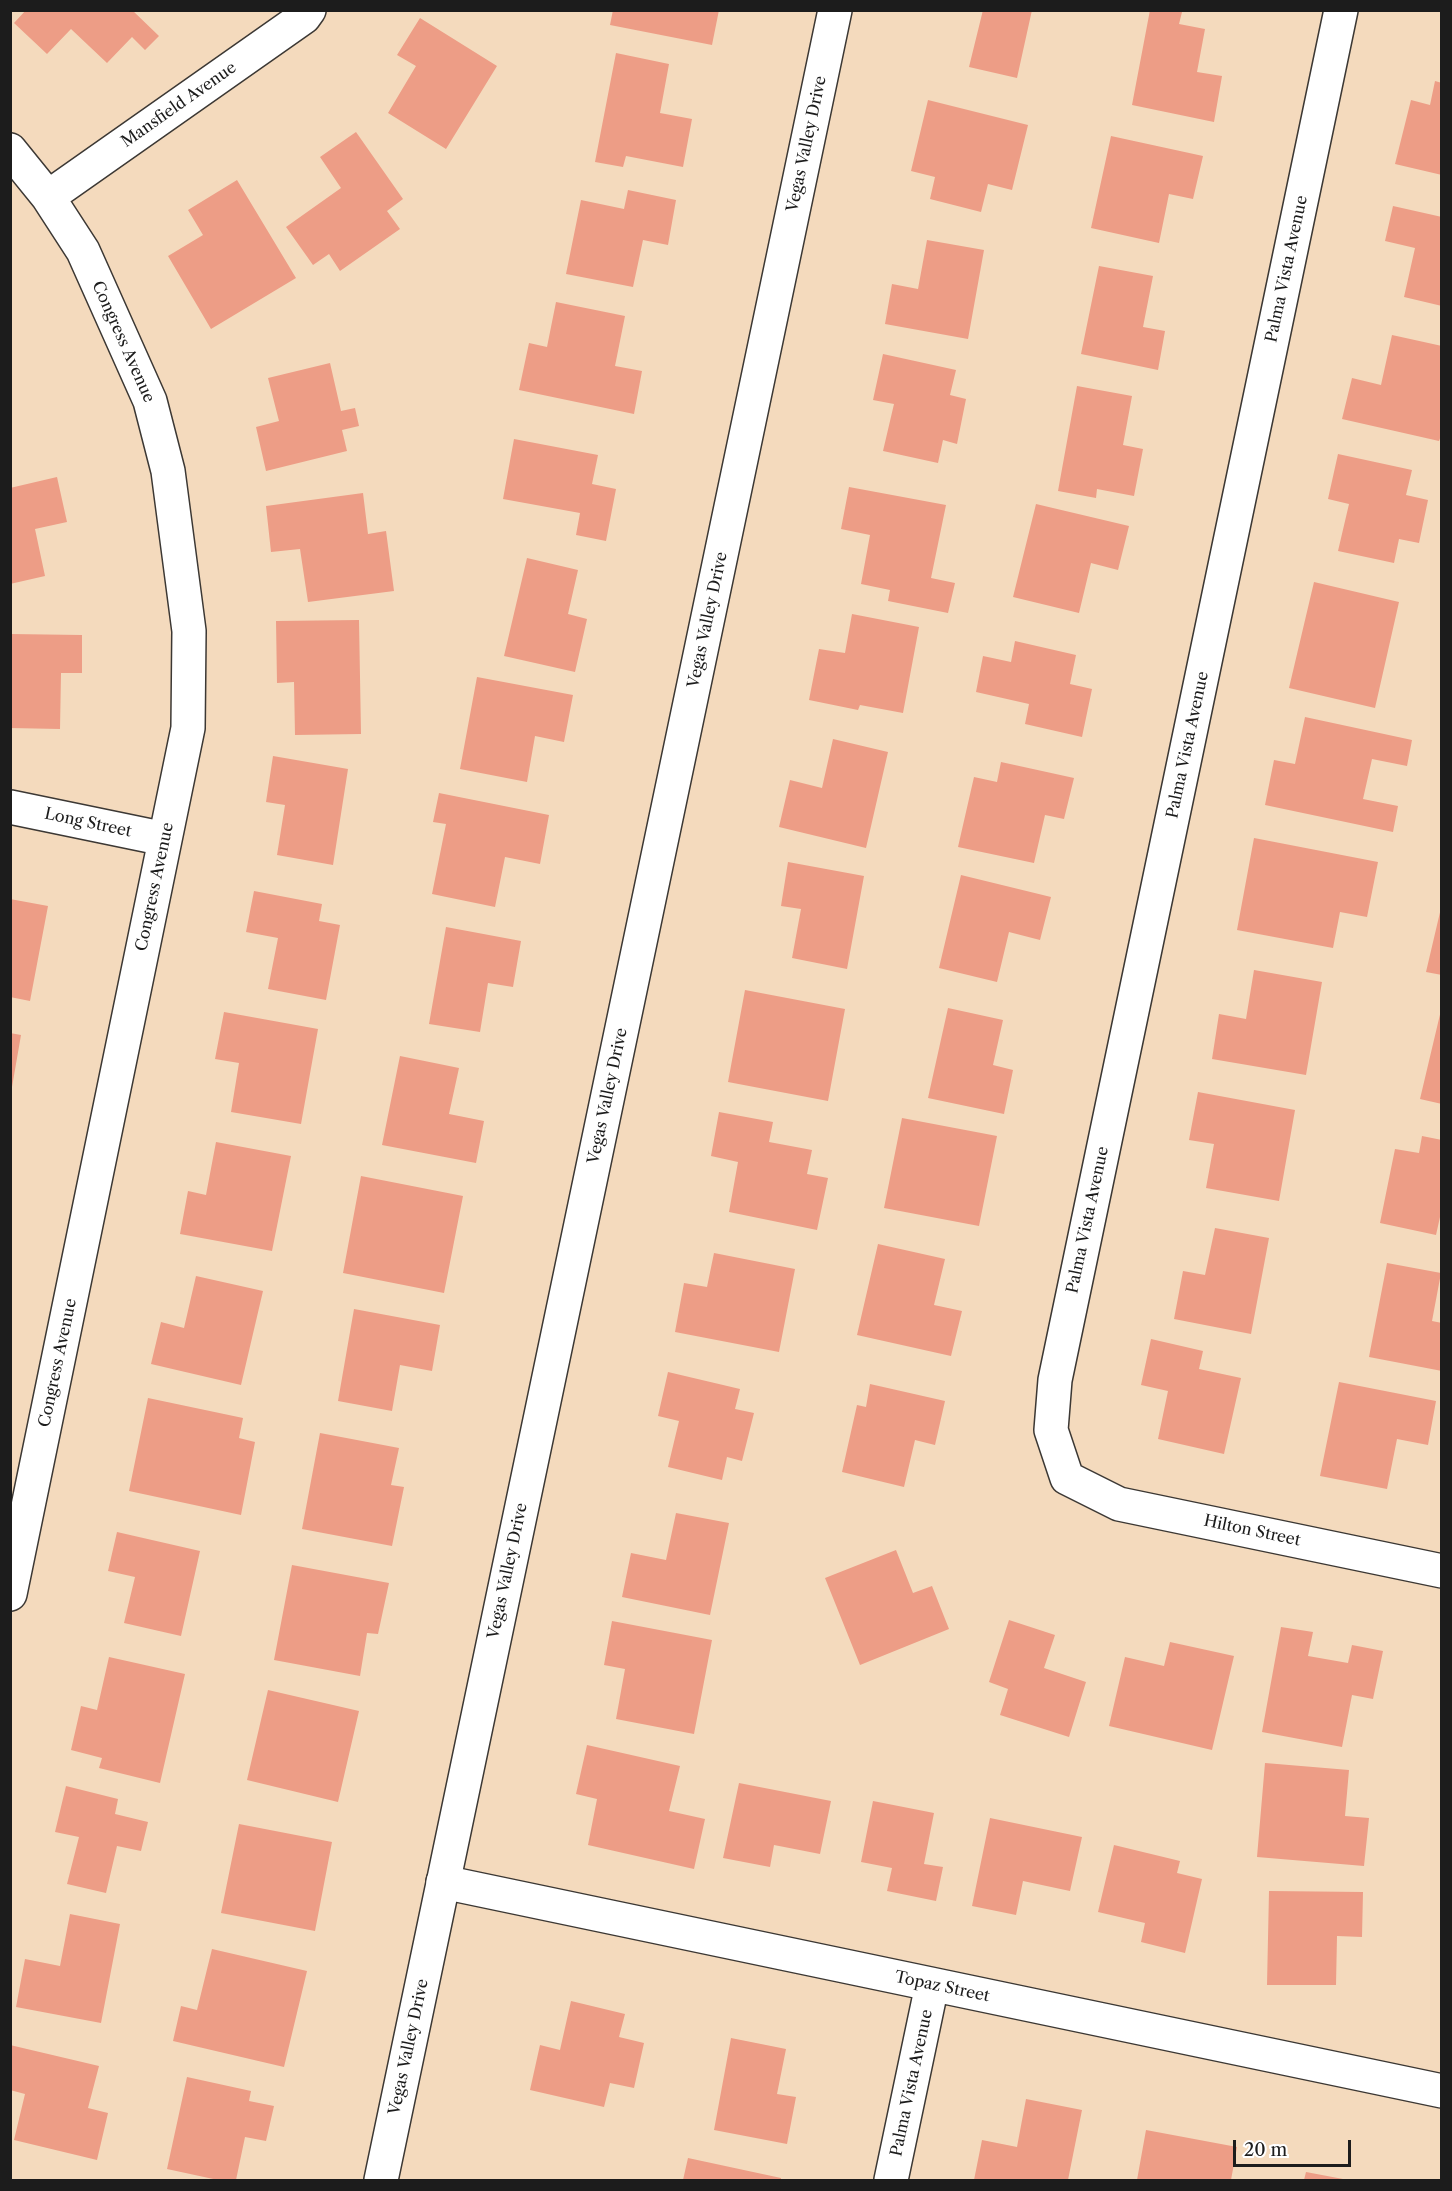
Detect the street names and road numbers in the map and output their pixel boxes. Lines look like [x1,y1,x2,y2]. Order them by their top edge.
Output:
street label: Mansfield Avenue [118,58,240,152]
street label: Vegas Valley Drive [783,74,831,214]
street label: Palma Vista Avenue [1262,194,1312,344]
street label: Congress Avenue [88,278,158,406]
street label: Vegas Valley Drive [684,550,732,690]
street label: Palma Vista Avenue [1163,670,1213,820]
street label: Long Street [43,804,133,842]
street label: Congress Avenue [132,821,178,953]
street label: Vegas Valley Drive [584,1026,632,1166]
street label: Palma Vista Avenue [1063,1145,1113,1295]
street label: Congress Avenue [35,1297,81,1429]
street label: Vegas Valley Drive [484,1501,532,1641]
street label: Hilton Street [1202,1511,1302,1551]
street label: Topaz Street [893,1968,991,2006]
street label: Vegas Valley Drive [385,1977,433,2117]
street label: Palma Vista Avenue [887,2008,937,2158]

